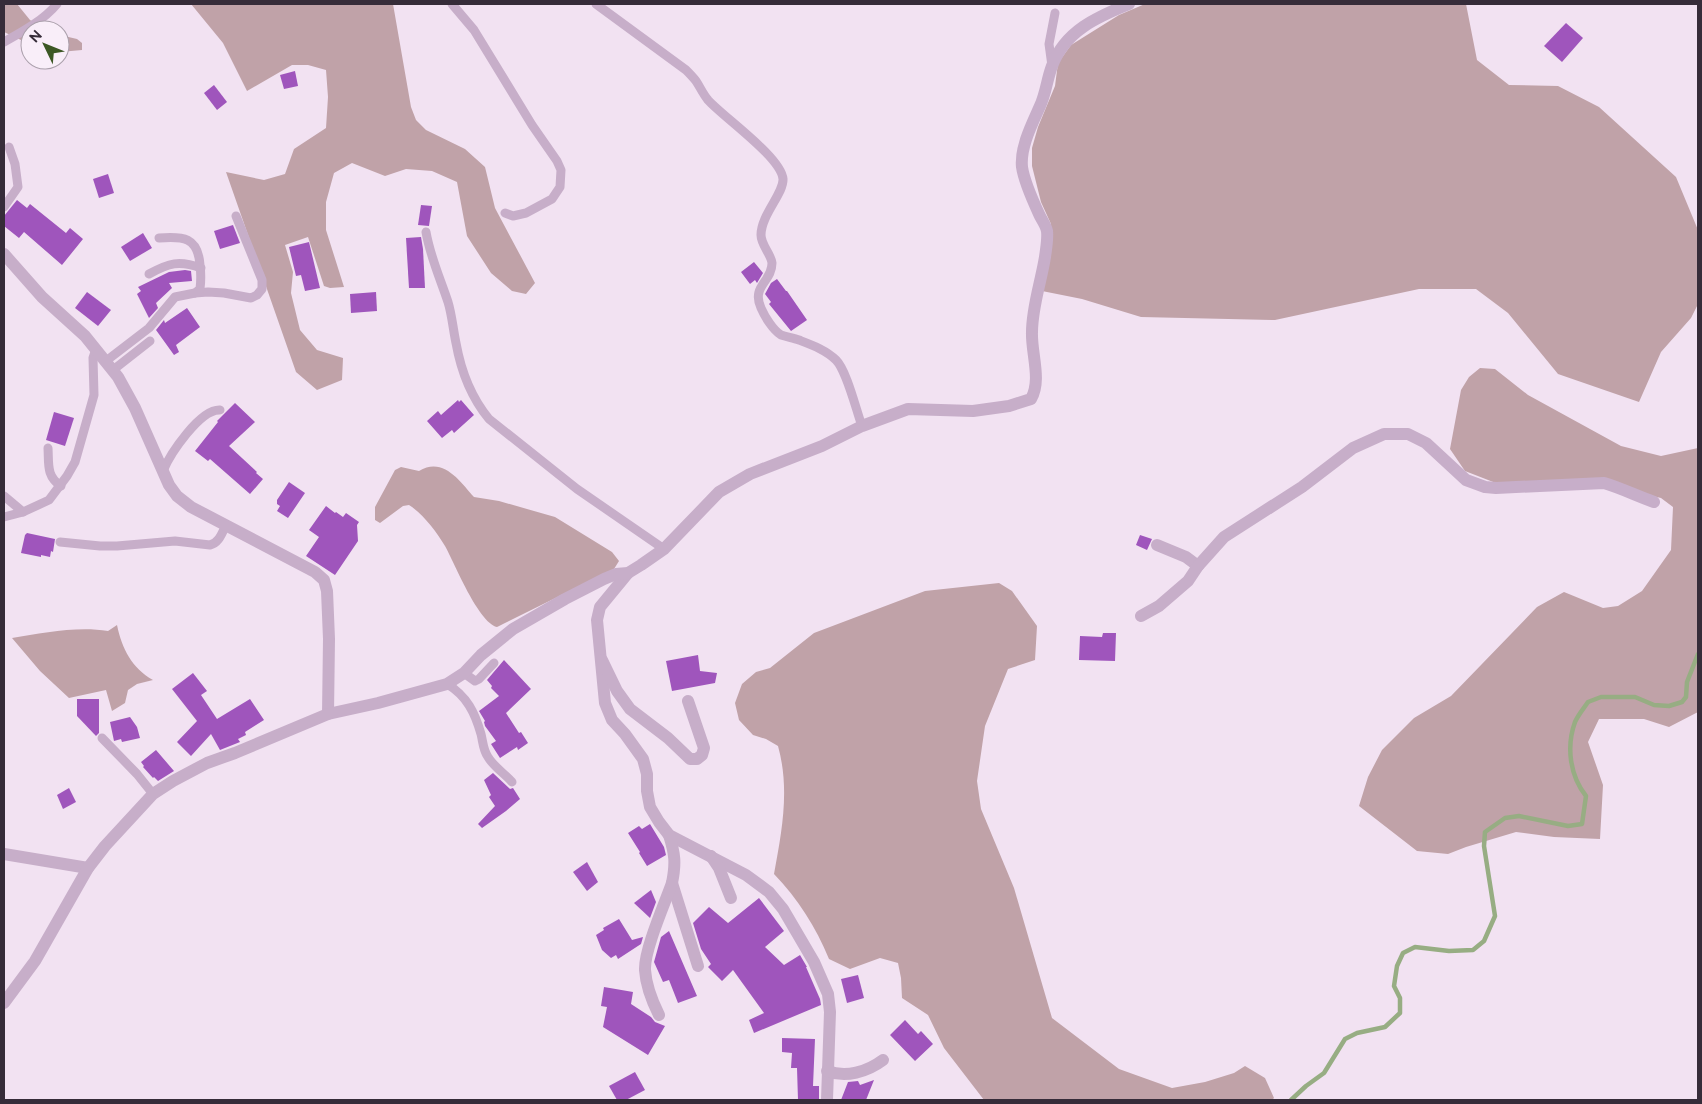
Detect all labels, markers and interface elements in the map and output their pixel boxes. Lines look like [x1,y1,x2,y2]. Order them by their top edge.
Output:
north arrow [20,20,70,70]
text: N [26,27,45,45]

